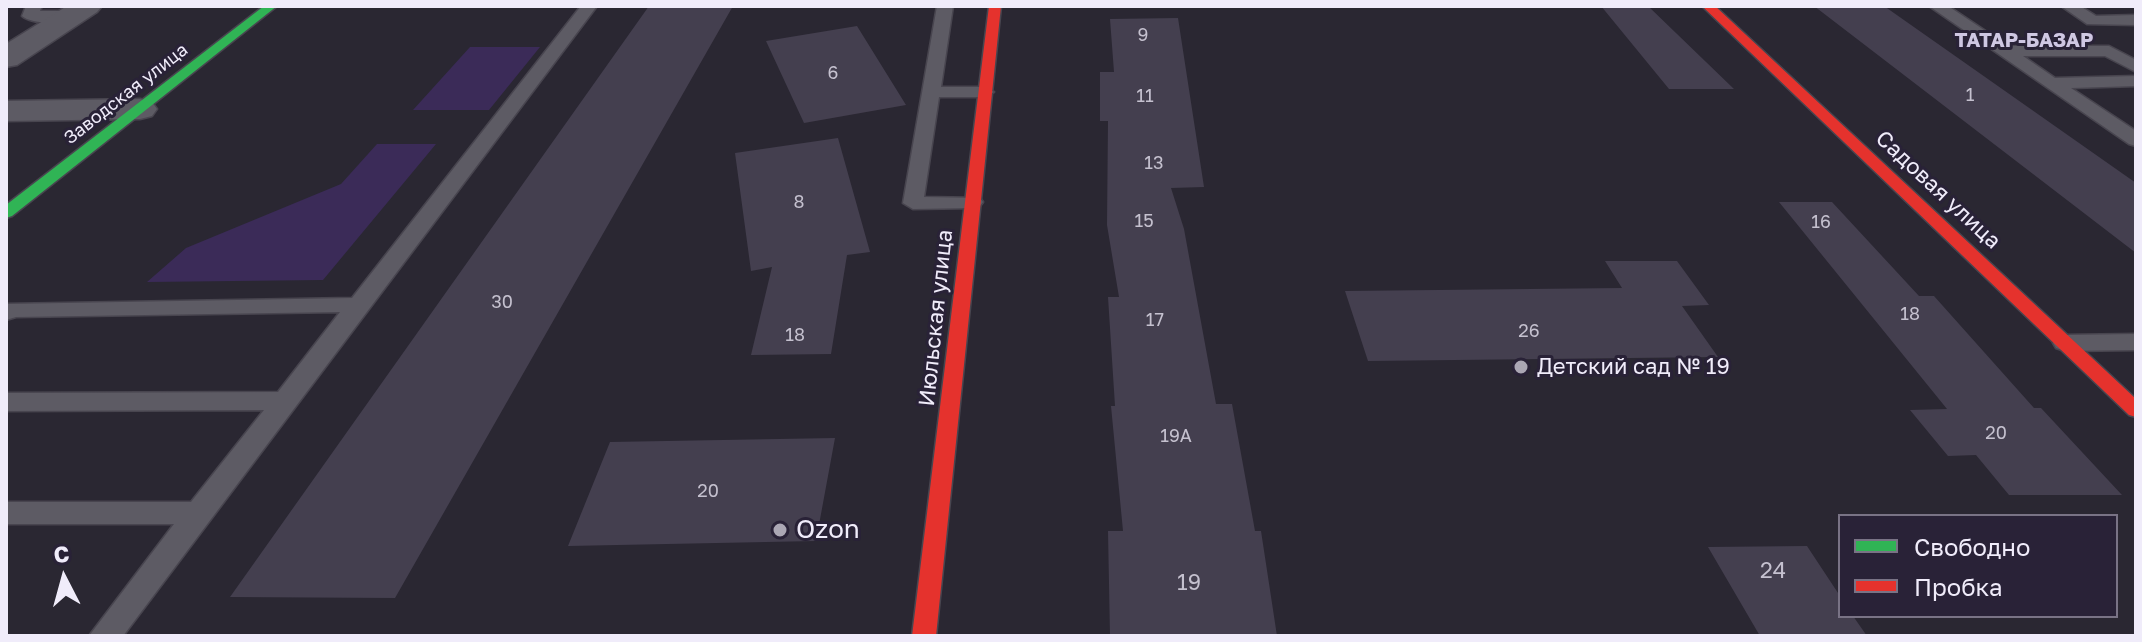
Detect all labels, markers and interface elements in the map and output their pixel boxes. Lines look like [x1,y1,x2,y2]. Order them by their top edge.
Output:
house number: 9 [1138,24,1148,46]
district label: ТАТАР-БАЗАР [1955,29,2093,53]
street label: Заводская улица [60,39,192,149]
house number: 6 [828,62,838,84]
house number: 1 [1966,84,1974,106]
house number: 11 [1136,85,1154,107]
street label: Садовая улица [1870,125,2006,255]
house number: 13 [1144,152,1164,174]
house number: 8 [794,191,804,213]
house number: 15 [1134,210,1154,232]
house number: 16 [1811,211,1831,233]
street label: Июльская улица [914,228,958,408]
house number: 30 [491,291,513,313]
house number: 18 [1900,303,1920,325]
house number: 17 [1146,309,1164,331]
house number: 26 [1518,320,1540,342]
house number: 18 [785,324,805,346]
place label: Детский сад № 19 [1537,354,1730,380]
marker: Детский сад № 19 [1512,358,1530,376]
house number: 20 [1985,422,2007,444]
house number: 19А [1160,425,1192,447]
house number: 20 [697,480,719,502]
place label: Ozon [796,514,860,546]
legend [1838,514,2118,618]
marker: Ozon [771,521,789,539]
text: Свободно [1914,532,2030,561]
north arrow [24,538,104,618]
text: С [52,539,71,568]
house number: 24 [1760,558,1786,584]
house number: 19 [1177,570,1201,596]
text: Пробка [1914,572,2003,601]

